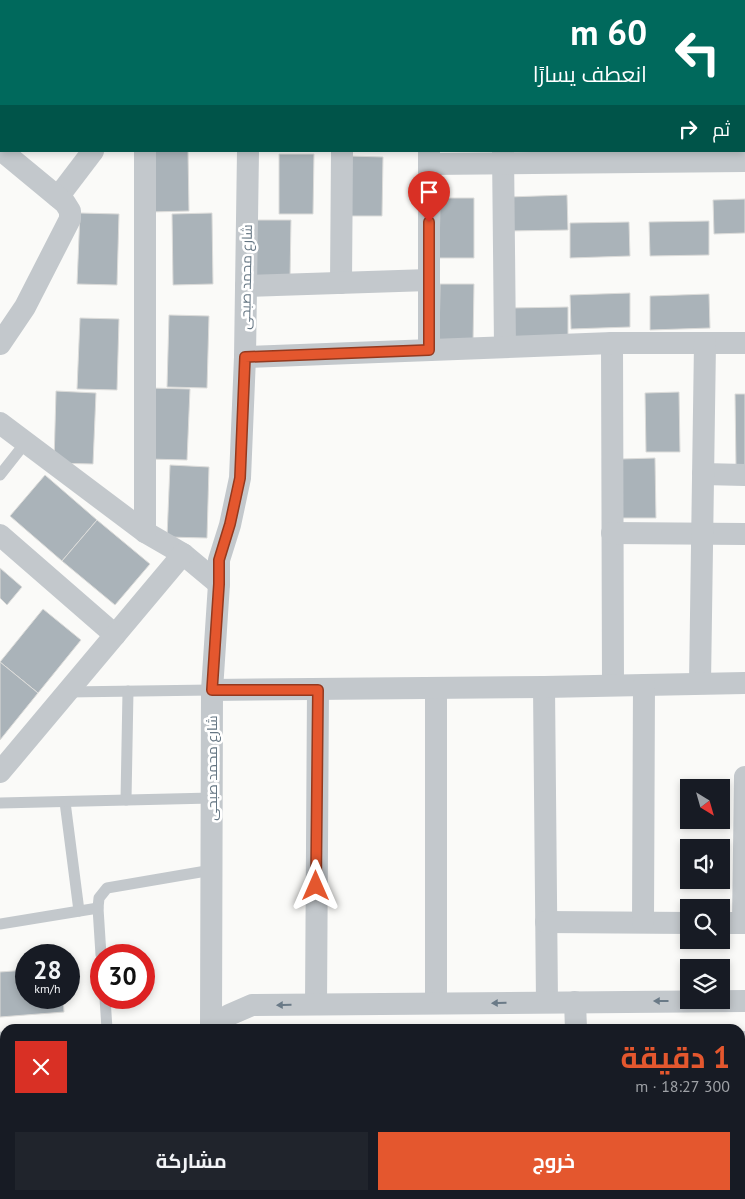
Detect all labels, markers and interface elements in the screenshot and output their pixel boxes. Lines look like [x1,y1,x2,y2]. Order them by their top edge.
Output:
text: 60 m [570,9,647,55]
icon: left [665,20,730,85]
text: انعطف يسارًا [533,60,647,88]
icon: right [674,115,702,143]
text: ثم [712,117,730,141]
pin [408,171,450,222]
icon: arrive [415,178,443,206]
street label: شارع محمد صبحى [236,224,256,330]
street label: شارع محمد صبحى [203,715,221,821]
north arrow [680,779,730,829]
map controls [680,779,730,1009]
button: sound [680,839,730,889]
position arrow [289,859,341,911]
button: search [680,899,730,949]
speed limit sign: 30 [90,944,155,1009]
text: 28 [33,954,62,986]
button: layers [680,959,730,1009]
text: km/h [34,981,61,996]
one-way arrow [653,998,669,1006]
one-way arrow [491,999,507,1007]
one-way arrow [276,1001,292,1009]
text: 1 دقيقة [621,1037,730,1076]
button: close [15,1041,67,1093]
text: 300 m · 18:27 [635,1076,730,1096]
button: مشاركة [15,1132,368,1190]
button: خروج [378,1132,730,1190]

